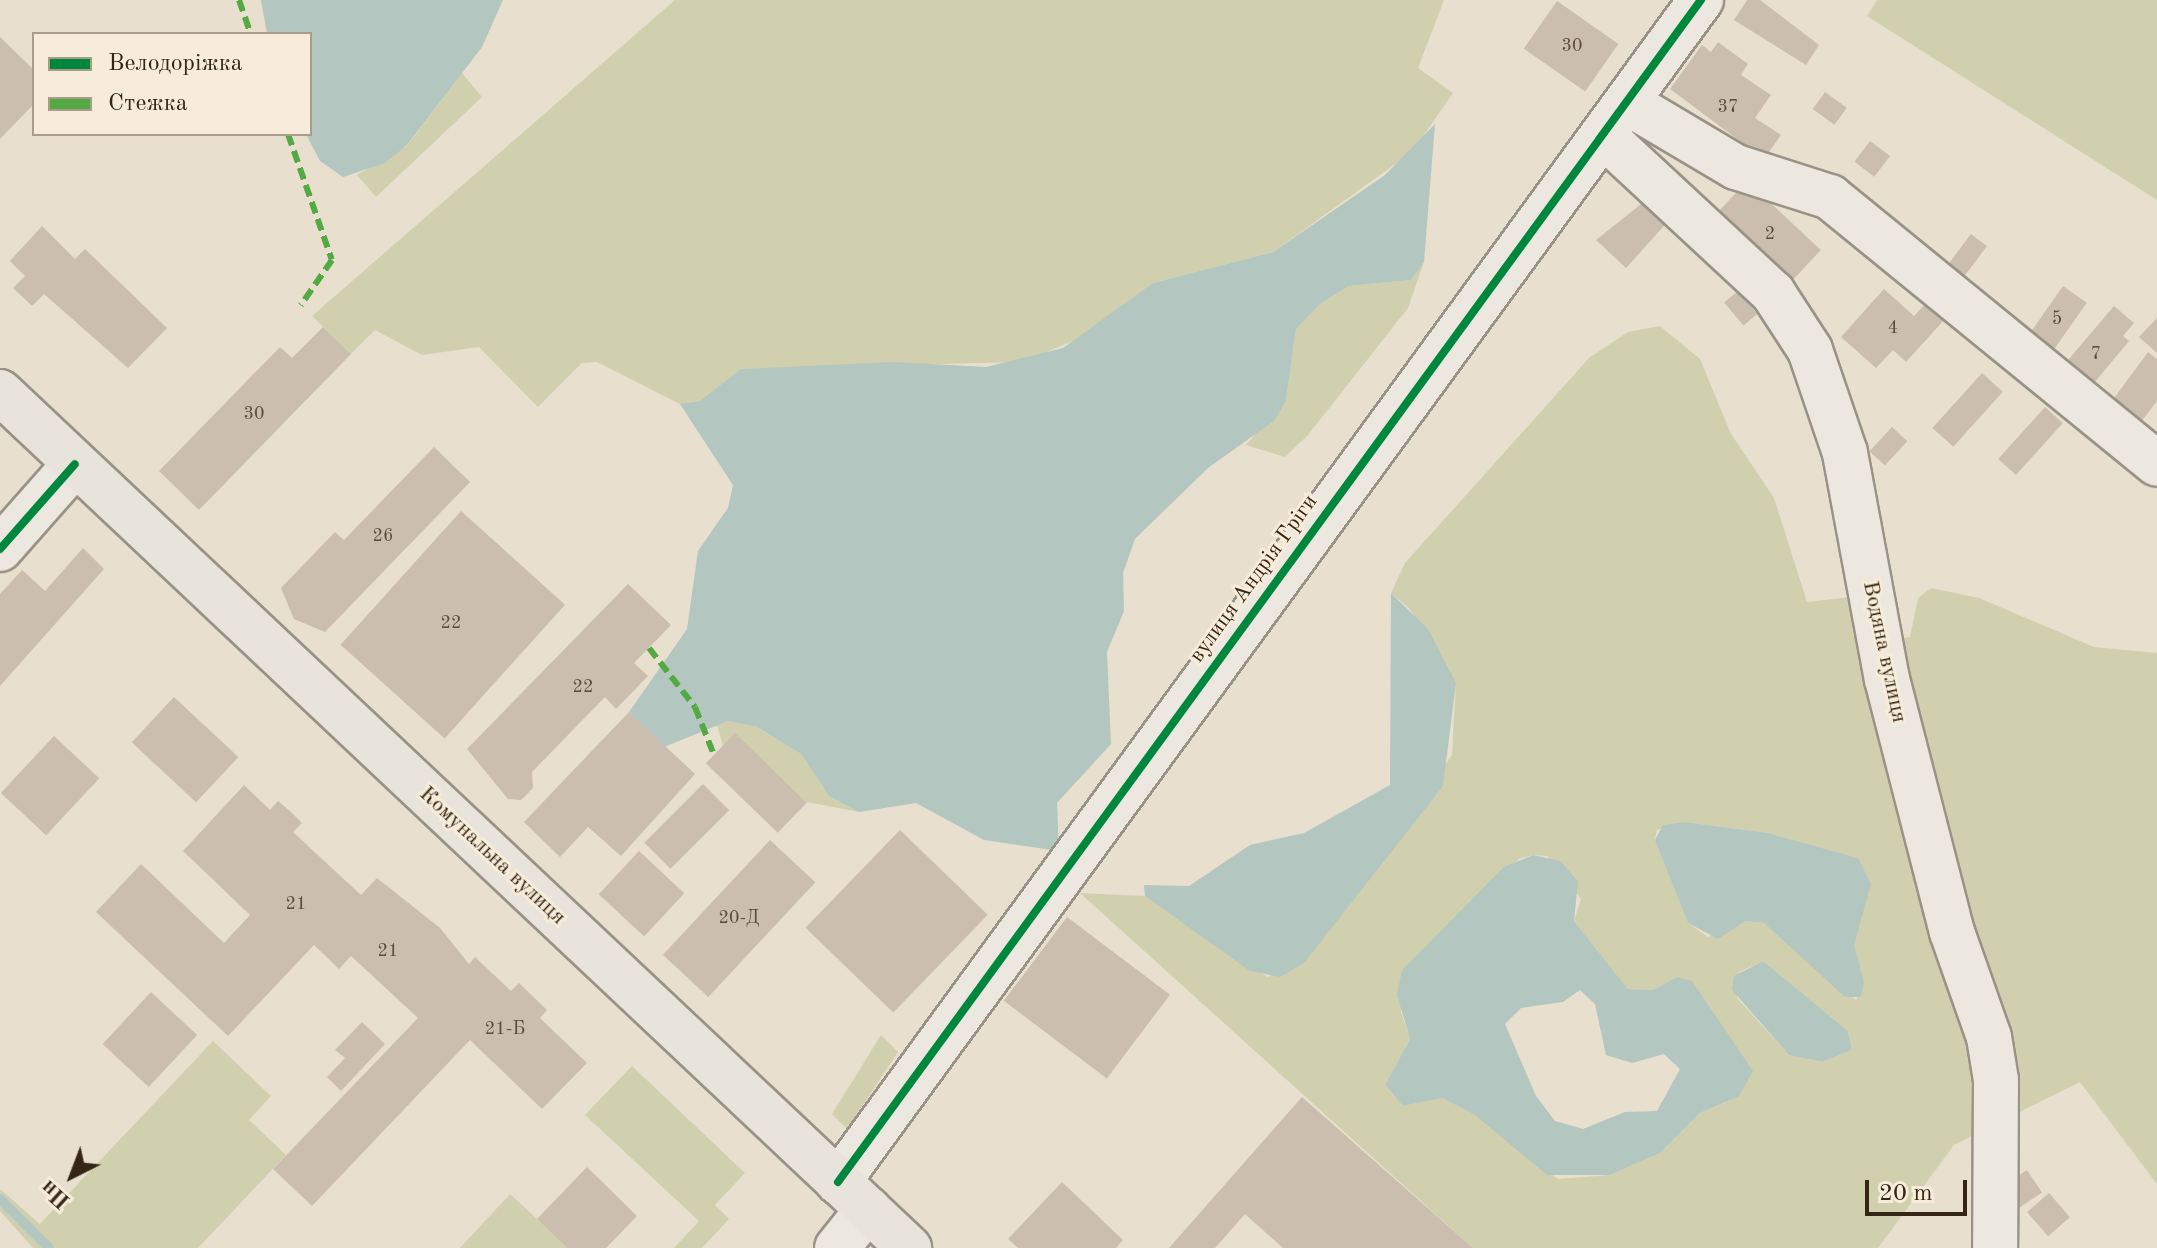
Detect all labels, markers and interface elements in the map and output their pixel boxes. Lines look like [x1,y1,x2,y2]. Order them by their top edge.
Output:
legend [32,32,312,136]
house number: 30 [1562,35,1582,57]
text: Велодоріжка [108,52,243,76]
text: Стежка [108,92,188,116]
house number: 37 [1718,96,1738,118]
house number: 2 [1765,223,1775,245]
house number: 5 [2052,308,2062,330]
house number: 4 [1888,317,1898,339]
house number: 7 [2091,343,2101,365]
house number: 30 [244,403,264,425]
street label: вулиця Андрія Гріги [1184,490,1324,668]
house number: 26 [373,525,393,547]
street label: Водяна вулиця [1856,579,1912,725]
house number: 22 [441,612,461,634]
house number: 22 [573,676,593,698]
street label: Комунальна вулиця [413,781,571,931]
house number: 21 [286,893,306,915]
house number: 20-Д [719,907,759,929]
house number: 21 [378,940,398,962]
house number: 21-Б [485,1018,525,1040]
north arrow [32,1136,112,1216]
scale bar [1869,1164,1971,1214]
text: Пн [37,1176,75,1212]
text: 20 m [1879,1182,1933,1206]

